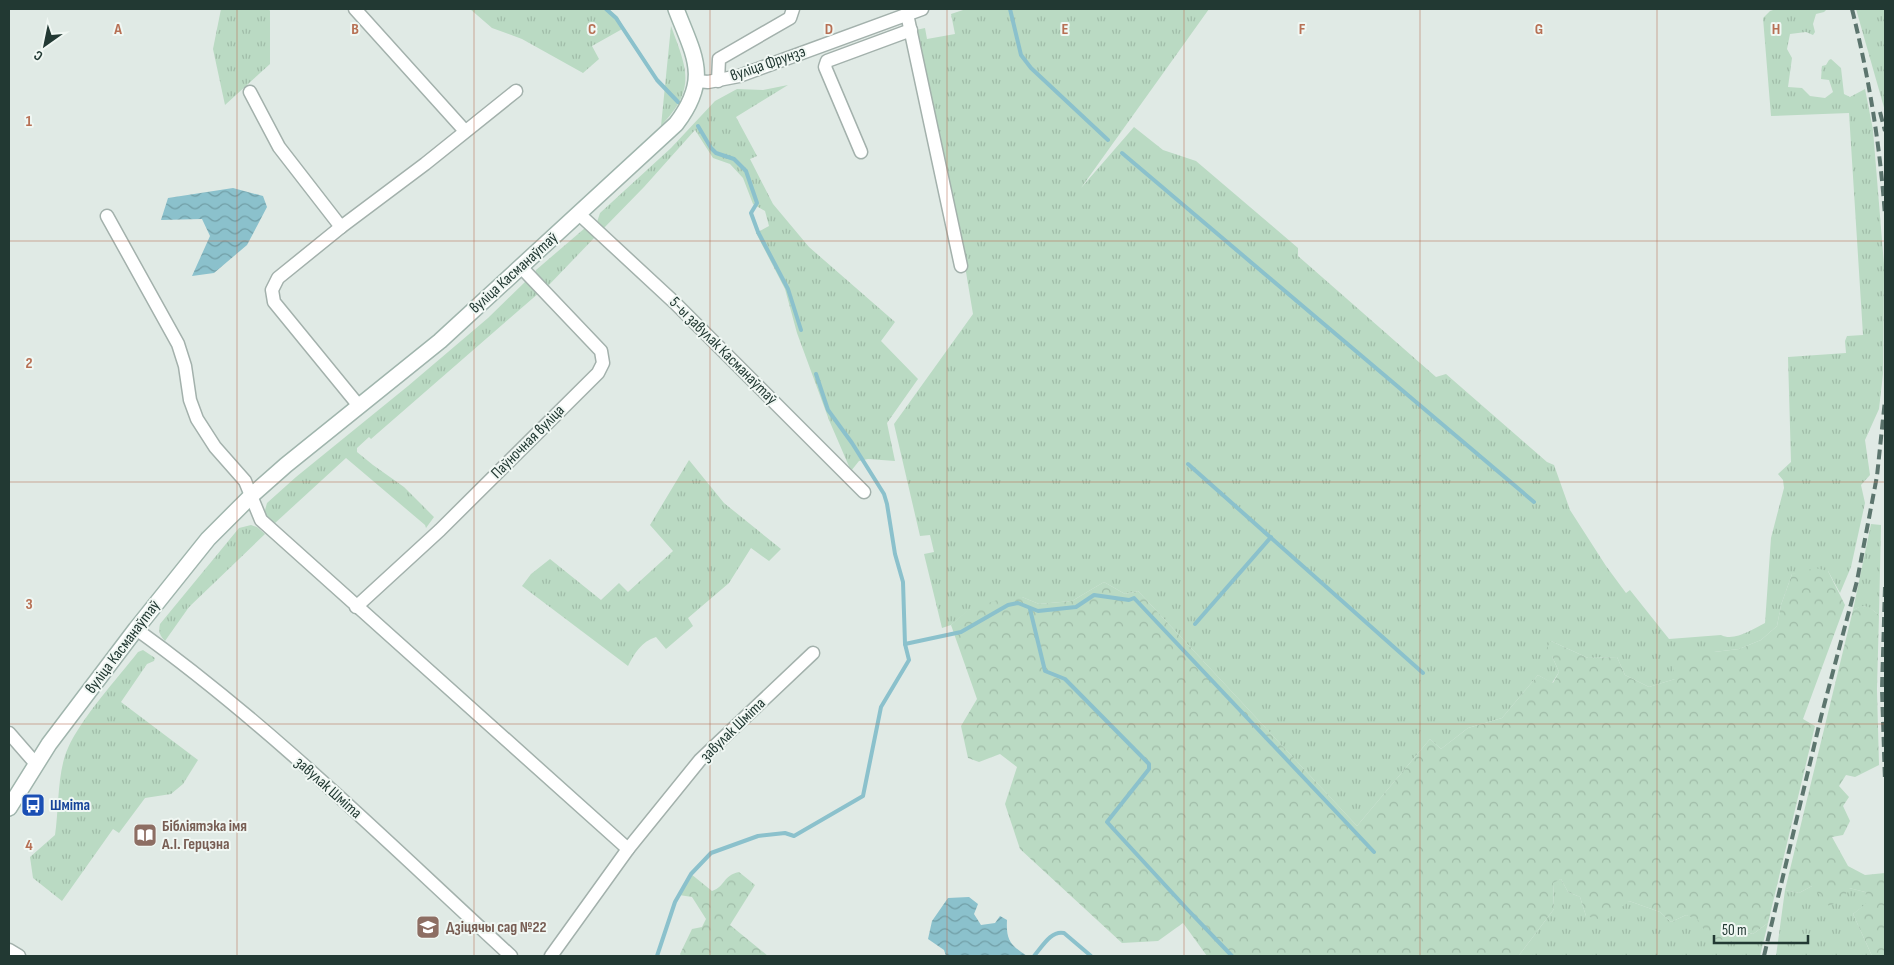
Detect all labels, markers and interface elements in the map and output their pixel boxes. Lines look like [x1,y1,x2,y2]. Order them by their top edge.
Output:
north arrow [20,20,70,70]
text: A [113,20,122,39]
text: B [351,20,359,39]
text: C [588,20,596,39]
text: D [825,20,833,39]
text: E [1062,20,1069,39]
text: F [1299,20,1306,39]
text: G [1535,20,1543,39]
text: H [1772,20,1780,39]
street label: вуліца Фрунзэ [728,42,808,86]
text: С [31,46,46,65]
text: 1 [26,112,33,131]
street label: вуліца Касманаўтаў [466,228,562,318]
street label: 5-ы завулак Касманаўтаў [665,293,781,409]
text: 2 [25,354,33,373]
street label: Паўночная вуліца [487,401,569,483]
text: 3 [25,595,33,614]
street label: вуліца Касманаўтаў [82,597,164,697]
street label: завулак Шміта [696,694,770,766]
street label: завулак Шміта [291,753,365,823]
bus stop icon: Шміта [20,792,46,818]
place label: Шміта [50,796,90,815]
place label: Бібліятэка імя А.І. Герцэна [161,817,247,854]
library icon: Бібліятэка імя А.І. Герцэна [132,822,158,848]
text: 4 [25,836,33,855]
scale bar [1714,912,1808,944]
school or university icon: Дзіцячы сад №22 [415,914,441,940]
place label: Дзіцячы сад №22 [446,918,546,937]
text: 50 m [1722,921,1747,940]

